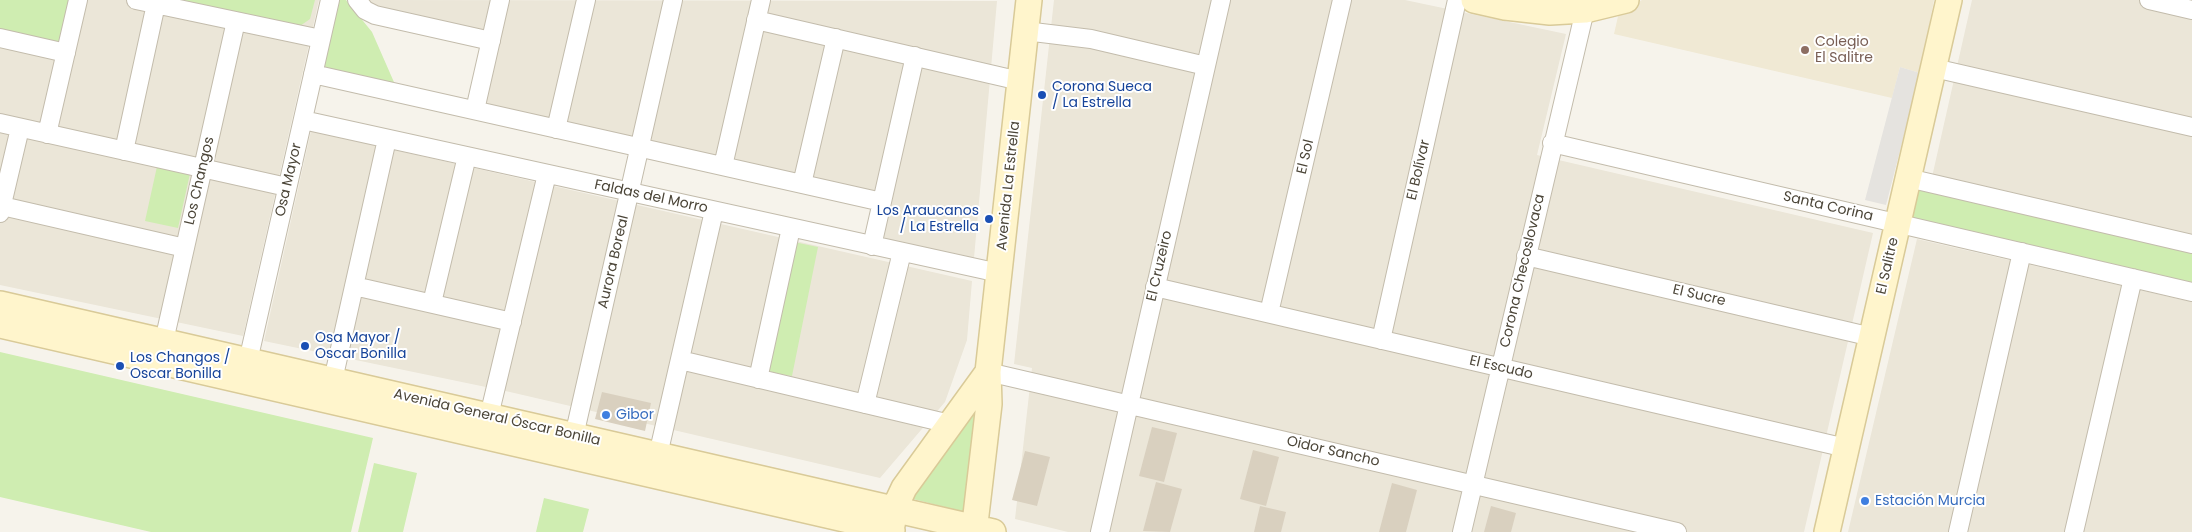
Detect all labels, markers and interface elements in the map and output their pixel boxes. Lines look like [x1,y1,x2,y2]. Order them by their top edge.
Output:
place label: Colegio El Salitre [1815,34,1873,66]
marker: Colegio El Salitre [1799,44,1811,56]
place label: Corona Sueca / La Estrella [1052,79,1152,111]
marker: Corona Sueca / La Estrella [1036,89,1048,101]
street label: Avenida La Estrella [994,120,1024,252]
street label: Los Changos [182,135,218,227]
street label: El Sol [1294,138,1318,176]
street label: El Bolívar [1404,138,1434,202]
street label: Osa Mayor [272,142,306,218]
street label: Faldas del Morro [593,177,709,217]
street label: Santa Corina [1781,188,1875,226]
street label: Corona Checoslovaca [1497,193,1549,349]
place label: Los Araucanos / La Estrella [877,203,979,236]
marker: Los Araucanos / La Estrella [983,213,995,225]
street label: Aurora Boreal [595,214,633,310]
street label: El Cruzeiro [1144,229,1176,303]
street label: El Salitre [1873,236,1903,296]
street label: El Sucre [1671,282,1727,310]
place label: Osa Mayor / Oscar Bonilla [315,330,407,362]
marker: Osa Mayor / Oscar Bonilla [299,340,311,352]
place label: Los Changos / Oscar Bonilla [130,350,230,382]
street label: El Escudo [1468,353,1534,383]
marker: Los Changos / Oscar Bonilla [114,360,126,372]
street label: Avenida General Óscar Bonilla [392,386,602,450]
place label: Gibor [616,407,654,423]
marker: Gibor [600,409,612,421]
street label: Oidor Sancho [1285,433,1381,471]
place label: Estación Murcia [1875,493,1985,509]
marker: Estación Murcia [1859,495,1871,507]

